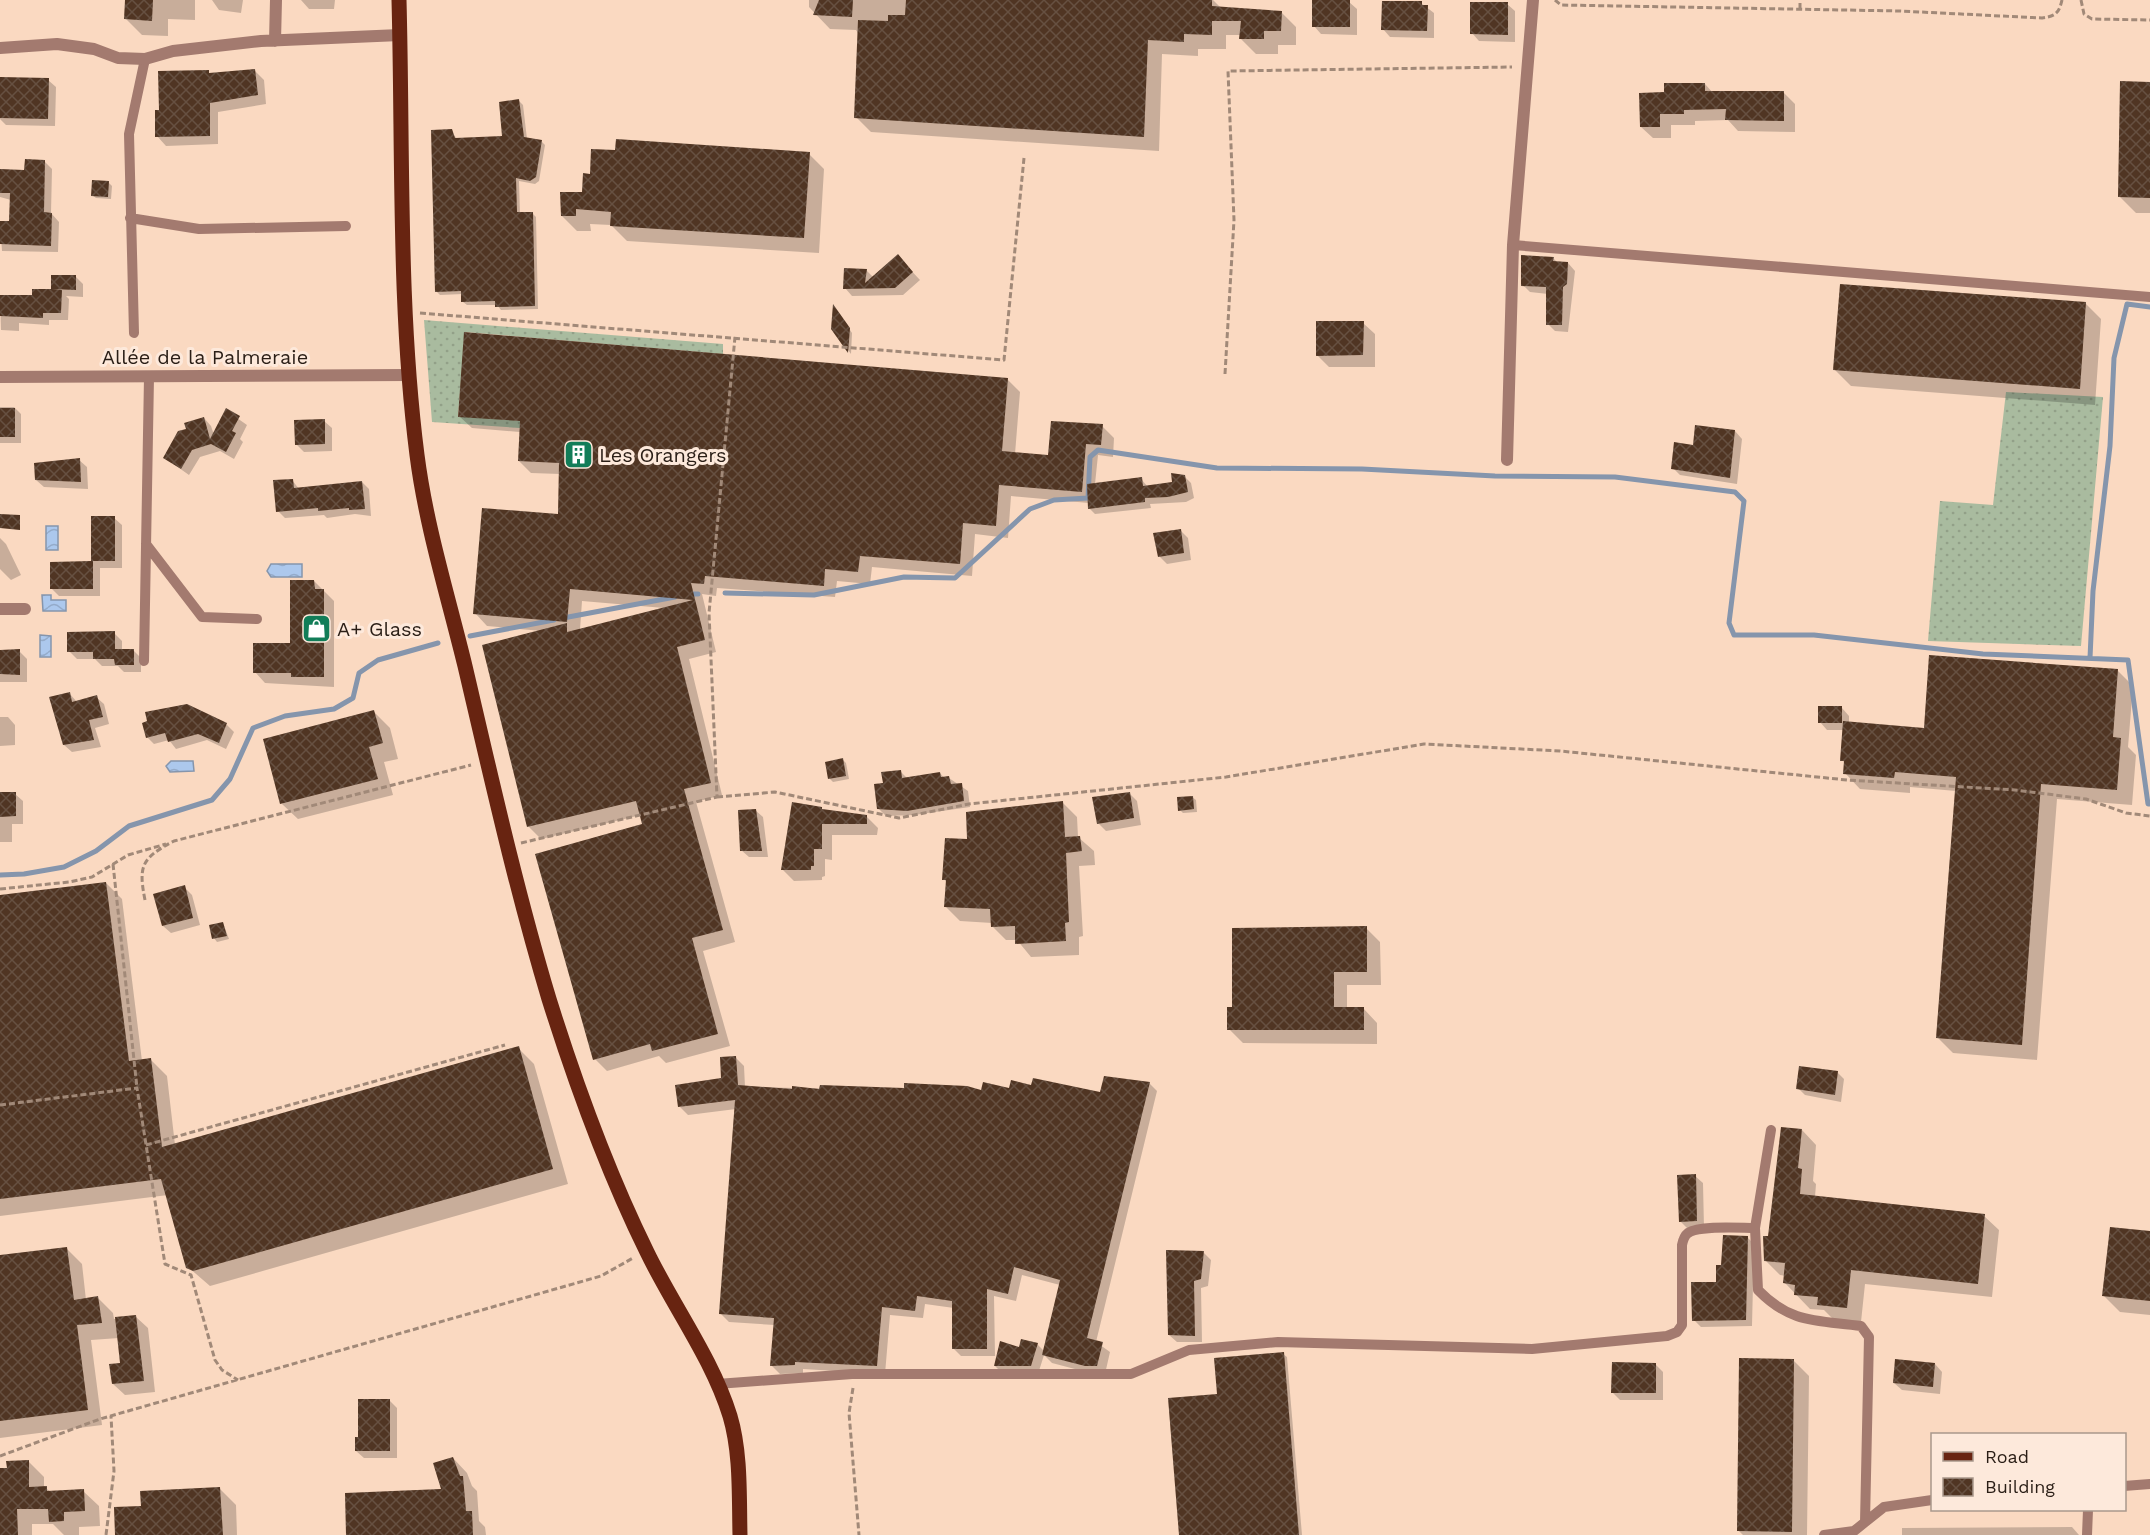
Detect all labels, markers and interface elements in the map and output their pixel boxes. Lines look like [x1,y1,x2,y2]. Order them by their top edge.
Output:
street label: Allée de la Palmeraie [102,345,308,369]
building icon: Les Orangers [562,439,594,471]
place label: Les Orangers [599,443,726,467]
shop icon: A+ Glass [300,613,332,645]
place label: A+ Glass [337,617,422,641]
legend [1931,1433,2126,1511]
text: Road [1985,1446,2029,1467]
text: Building [1985,1476,2055,1497]

